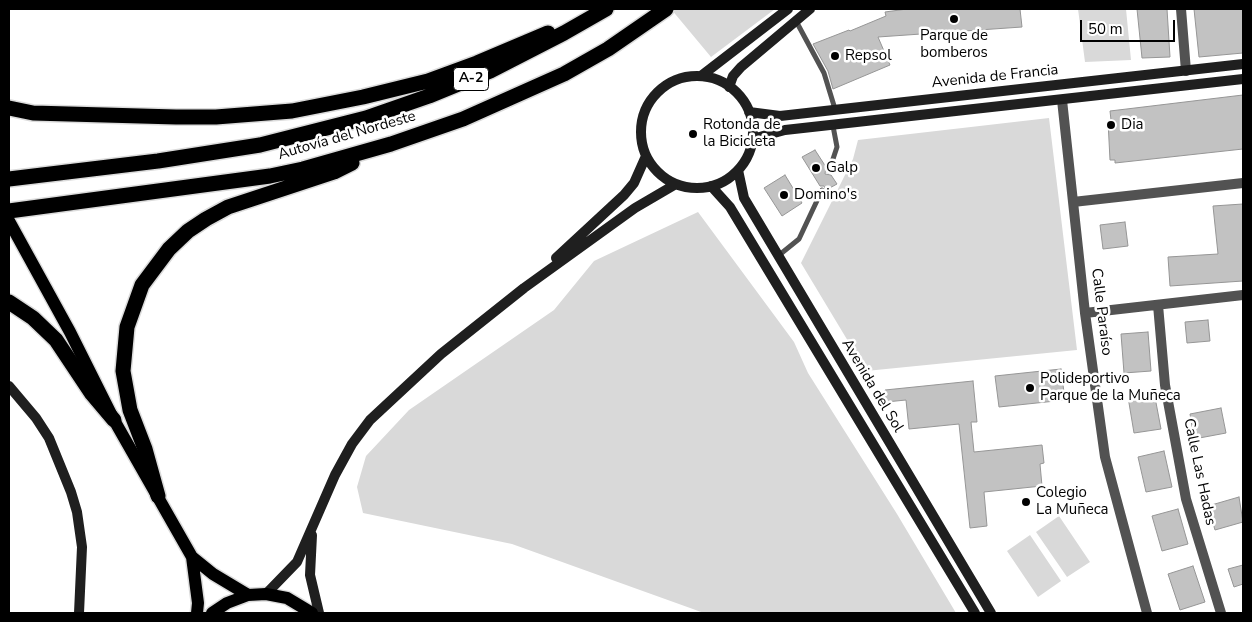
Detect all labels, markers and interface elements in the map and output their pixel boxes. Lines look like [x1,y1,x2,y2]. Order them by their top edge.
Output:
scale bar [1082,10,1177,42]
marker: Parque de bomberos [948,13,960,25]
text: 50 m [1088,19,1123,39]
place label: Parque de bomberos [920,27,988,62]
place label: Repsol [845,47,892,65]
marker: Repsol [829,50,841,62]
street label: Avenida de Francia [931,61,1059,93]
road number: A-2 [454,68,488,90]
street label: Autovía del Nordeste [276,108,418,164]
place label: Rotonda de la Bicicleta [703,116,780,151]
place label: Dia [1121,116,1144,134]
marker: Dia [1105,119,1117,131]
marker: Rotonda de la Bicicleta [687,128,699,140]
place label: Galp [826,159,858,177]
marker: Galp [810,162,822,174]
place label: Domino's [794,186,857,204]
marker: Domino's [778,189,790,201]
street label: Calle Paraíso [1087,267,1115,357]
street label: Avenida del Sol [837,336,907,436]
place label: Polideportivo Parque de la Muñeca [1040,370,1181,405]
marker: Polideportivo Parque de la Muñeca [1024,382,1036,394]
street label: Calle Las Hadas [1179,417,1219,527]
place label: Colegio La Muñeca [1036,484,1109,519]
marker: Colegio La Muñeca [1020,496,1032,508]

